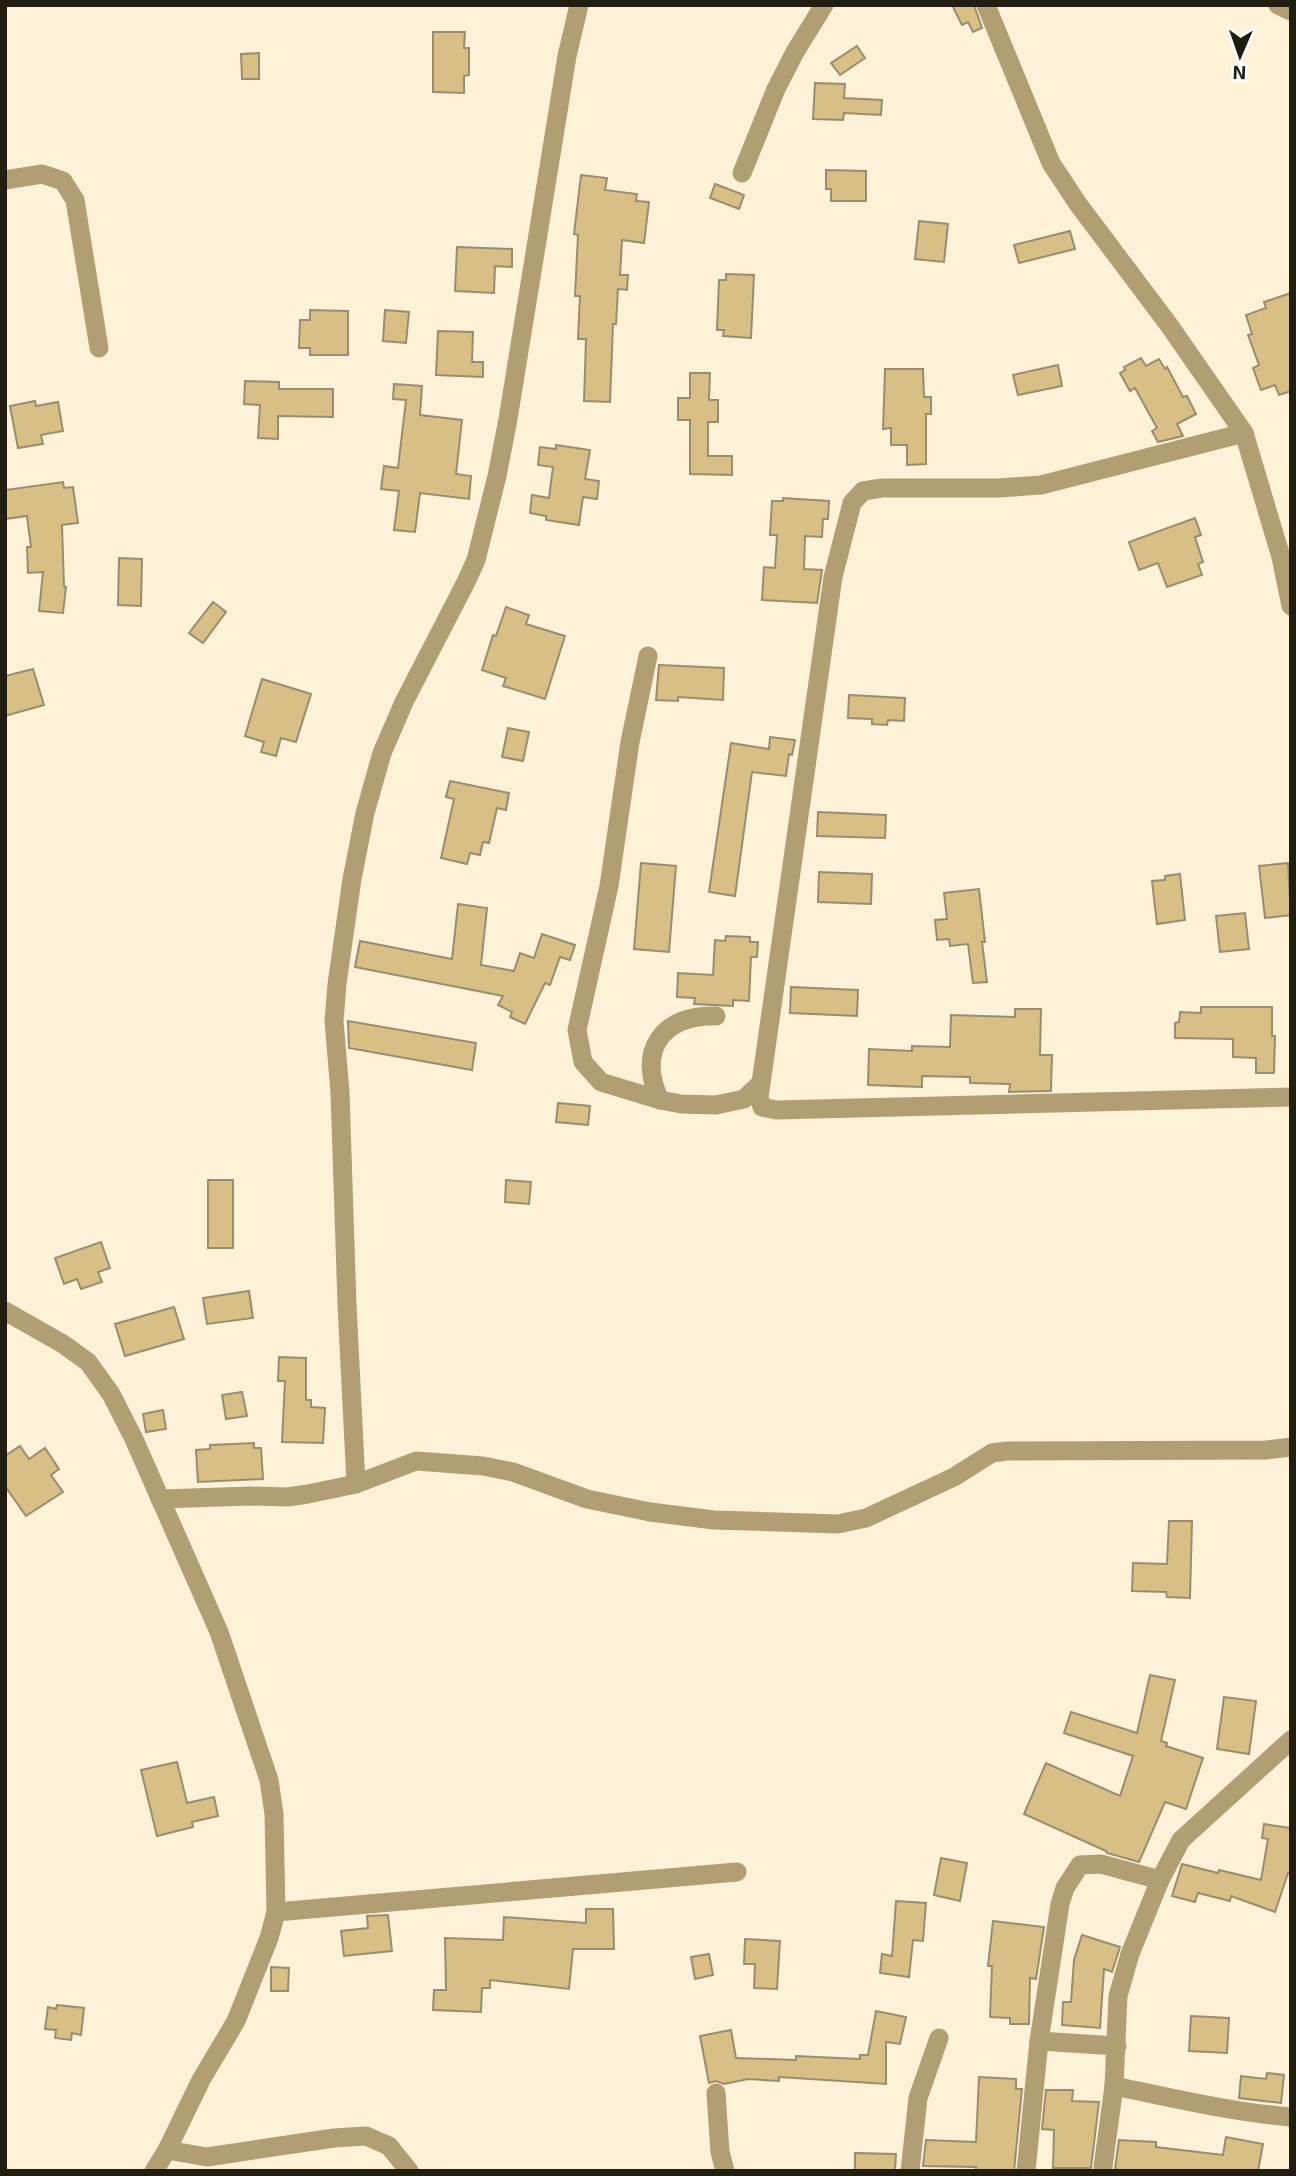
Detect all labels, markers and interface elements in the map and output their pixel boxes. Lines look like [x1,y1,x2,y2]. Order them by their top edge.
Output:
north arrow [1205,21,1275,91]
text: N [1232,62,1247,85]

